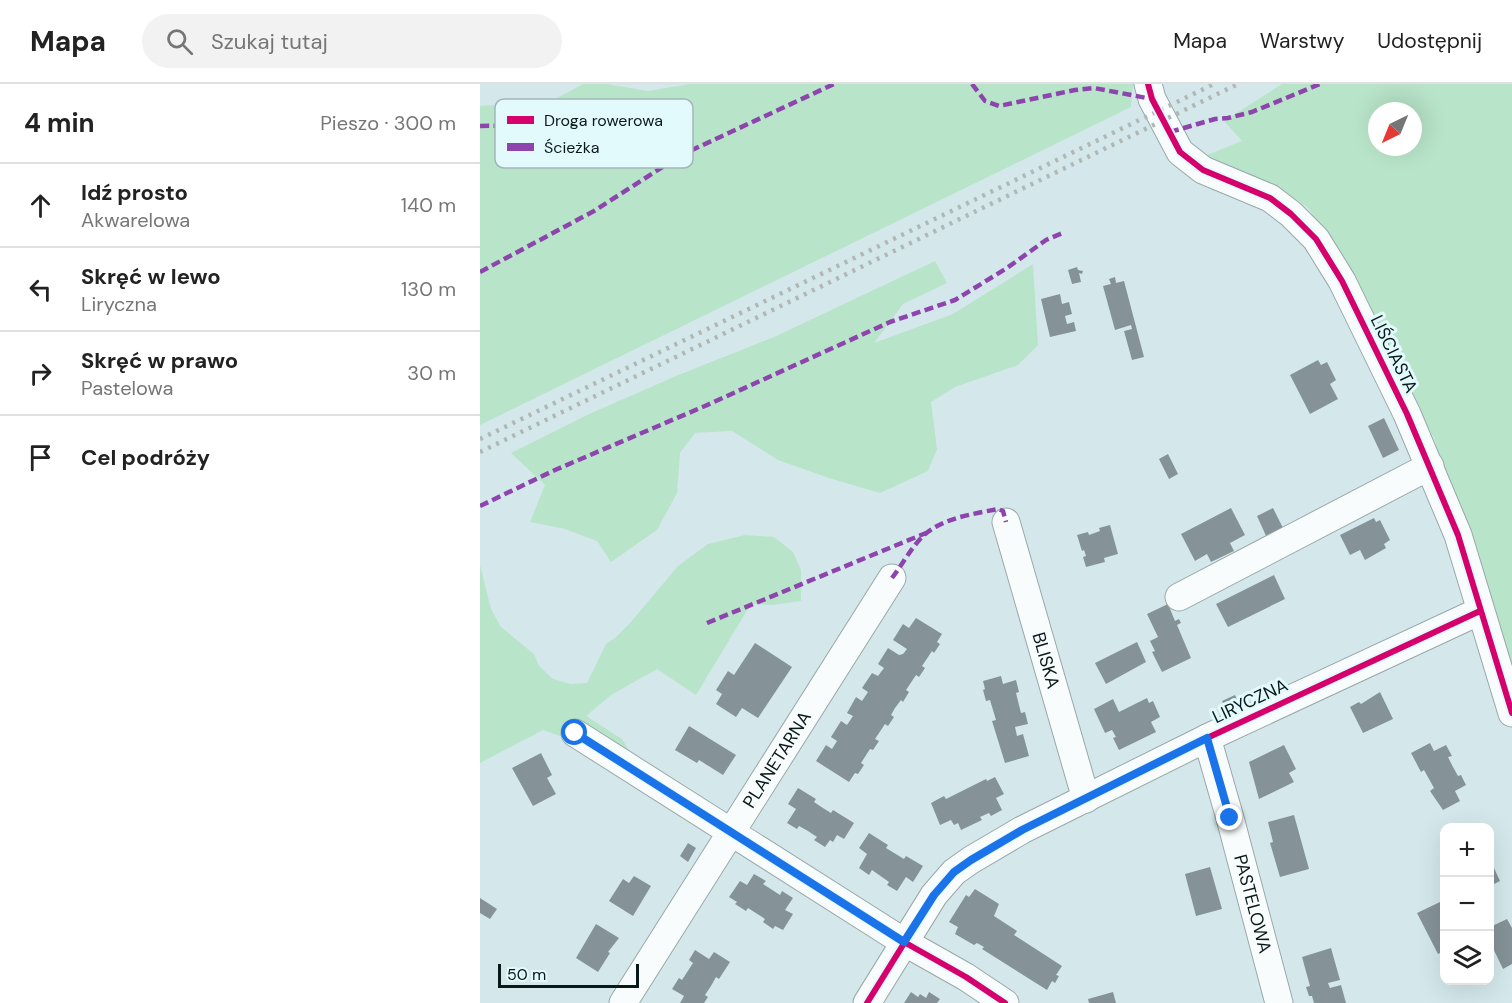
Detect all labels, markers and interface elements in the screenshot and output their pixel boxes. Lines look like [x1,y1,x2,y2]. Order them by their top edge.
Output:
search box [142,14,562,68]
text: Mapa [30,23,106,60]
icon: search [163,25,196,58]
text: Szukaj tutaj [211,27,328,56]
text: Mapa [1173,27,1227,55]
text: Warstwy [1260,27,1344,55]
text: Udostępnij [1377,27,1482,55]
legend [495,99,693,168]
north arrow [1368,102,1422,156]
text: 4 min [24,106,95,140]
text: Pieszo · 300 m [320,110,456,136]
text: Droga rowerowa [544,110,663,131]
text: Ścieżka [544,137,599,158]
text: Idź prosto [81,178,188,207]
icon: ahead [24,189,57,222]
text: 140 m [401,192,456,218]
text: Akwarelowa [81,207,190,233]
text: Skręć w lewo [81,262,221,291]
icon: left [24,273,57,306]
text: 130 m [401,276,456,302]
text: Liryczna [81,291,157,317]
street label: LIŚCIASTA [1365,311,1423,397]
text: Skręć w prawo [81,346,238,375]
icon: right [24,357,57,390]
text: 30 m [407,360,456,386]
text: Pastelowa [81,375,173,401]
icon: arrive [24,441,57,474]
text: Cel podróży [81,443,210,472]
street label: BLISKA [1026,629,1065,691]
street label: LIRYCZNA [1208,673,1292,729]
street label: PLANETARNA [737,707,817,813]
route start [561,719,587,745]
route end [1216,804,1242,830]
map controls [1440,823,1494,985]
button: + [1440,823,1494,877]
street label: PASTELOWA [1228,852,1277,956]
button: − [1440,877,1494,931]
button: layers [1440,931,1494,985]
scale bar [498,961,639,988]
text: 50 m [507,964,546,985]

